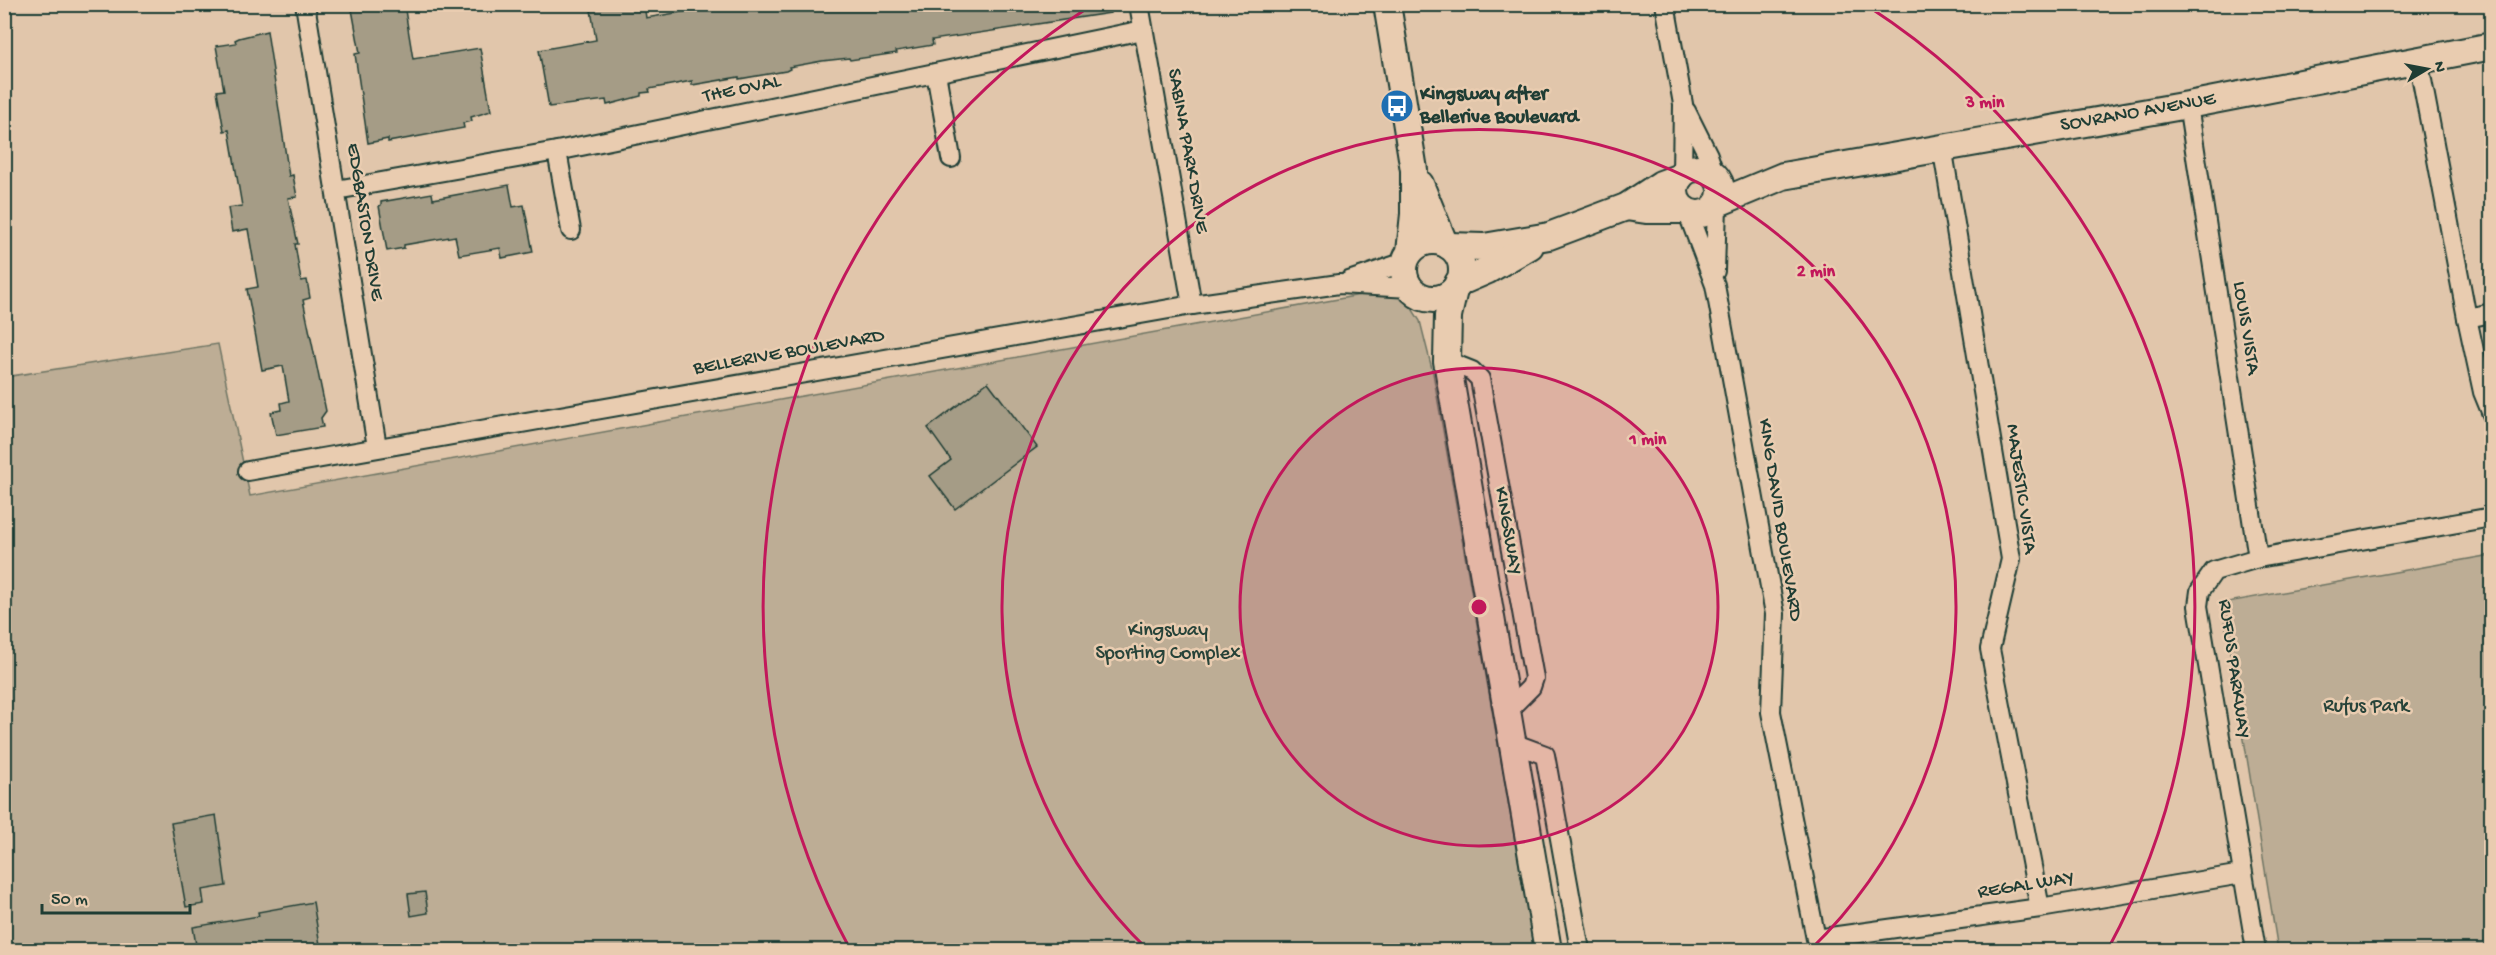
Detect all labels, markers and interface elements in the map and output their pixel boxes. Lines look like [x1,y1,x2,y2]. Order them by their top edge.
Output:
north arrow [2397,39,2457,99]
text: N [2428,60,2449,74]
street label: SABINA PARK DRIVE [1161,67,1213,237]
street label: THE OVAL [700,70,783,110]
place label: Kingsway after Bellerive Boulevard [1419,84,1581,130]
bus stop icon: Kingsway after Bellerive Boulevard [1379,88,1415,124]
street label: SOVRANO AVENUE [2059,88,2219,138]
text: 3 min [1965,93,2005,114]
street label: EDGBASTON DRIVE [340,142,388,304]
text: 2 min [1797,262,1836,283]
street label: LOUIS VISTA [2226,280,2264,378]
street label: BELLERIVE BOULEVARD [691,325,887,381]
street label: KING DAVID BOULEVARD [1752,417,1807,624]
street label: MAJESTIC VISTA [2000,423,2041,557]
text: 1 min [1629,430,1667,451]
street label: KINGSWAY [1488,485,1526,577]
centre of rings [1469,597,1489,617]
street label: RUFUS PARKWAY [2212,598,2254,740]
park label: Kingsway Sporting Complex [1095,620,1241,666]
park label: Rufus Park [2323,696,2411,719]
street label: REGAL WAY [1976,867,2076,905]
scale bar [42,877,190,915]
text: 50 m [51,890,88,911]

